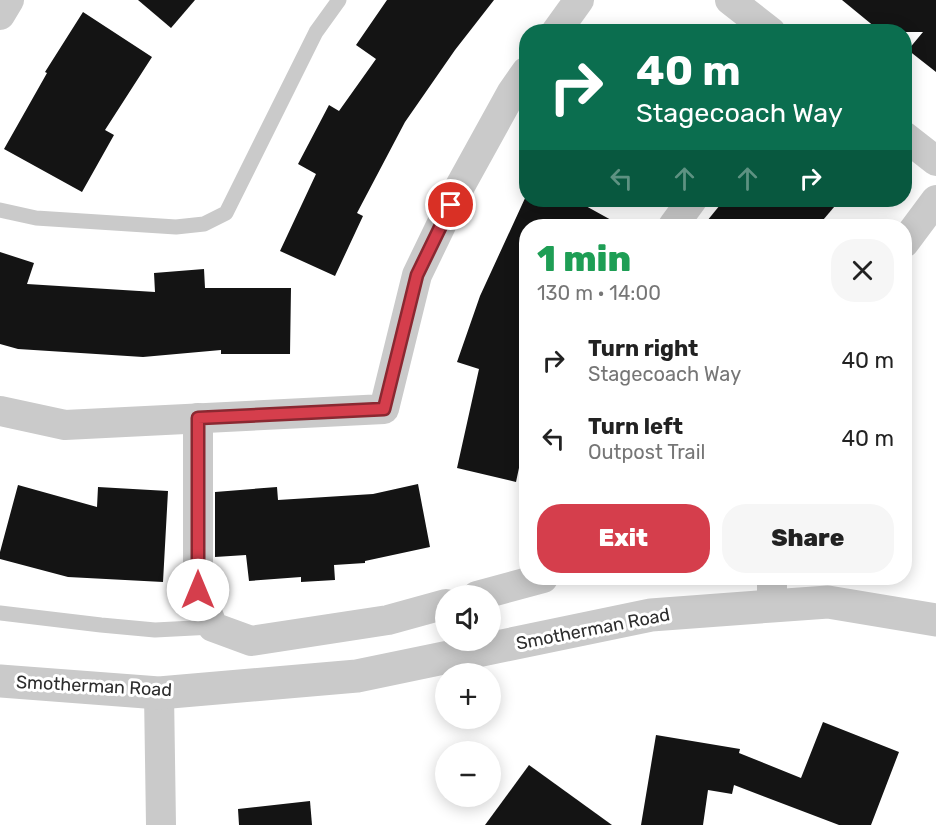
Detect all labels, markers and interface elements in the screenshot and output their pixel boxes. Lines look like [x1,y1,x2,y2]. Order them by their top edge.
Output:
text: 40 m [636,46,741,96]
icon: right [537,48,615,126]
text: Stagecoach Way [636,97,843,129]
icon: left [605,162,638,195]
icon: ahead [668,162,701,195]
icon: ahead [731,162,764,195]
icon: right [794,162,827,195]
pin [425,179,476,230]
icon: arrive [434,188,467,221]
text: 1 min [537,237,631,280]
button: close [831,239,894,302]
text: 130 m · 14:00 [537,281,661,305]
text: Turn right [588,335,698,362]
icon: right [537,344,570,377]
text: 40 m [841,347,894,374]
text: Stagecoach Way [588,362,741,386]
text: Turn left [588,413,683,440]
icon: left [537,422,570,455]
text: 40 m [841,425,894,452]
text: Outpost Trail [588,440,705,464]
button: Exit [537,504,710,573]
button: Share [722,504,894,573]
position arrow [166,558,230,622]
map controls [435,585,501,807]
button: sound [435,585,501,651]
street label: Smotherman Road [514,603,672,655]
button: + [435,663,501,729]
street label: Smotherman Road [15,671,173,701]
button: − [435,741,501,807]

